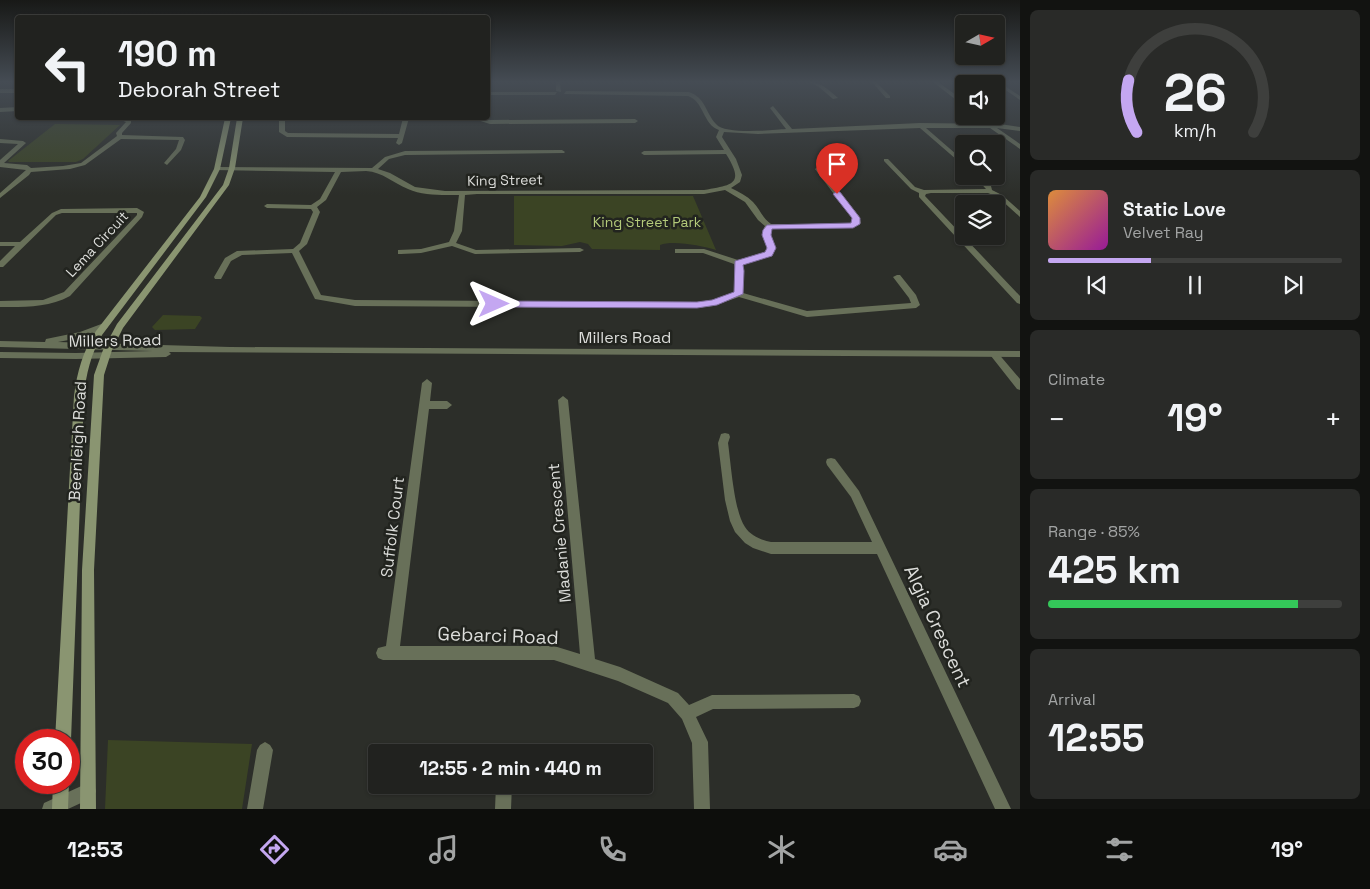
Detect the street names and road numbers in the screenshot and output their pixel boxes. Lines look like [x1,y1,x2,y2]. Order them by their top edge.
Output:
street label: King Street [467,170,543,190]
street label: Lema Circuit [62,207,132,281]
street label: Millers Road [579,327,671,348]
street label: Millers Road [68,329,162,352]
street label: Beenleigh Road [64,381,91,502]
street label: Madanie Crescent [543,463,576,603]
street label: Suffolk Court [376,476,409,579]
street label: Algia Crescent [898,561,977,691]
street label: Gebarci Road [437,621,559,650]

